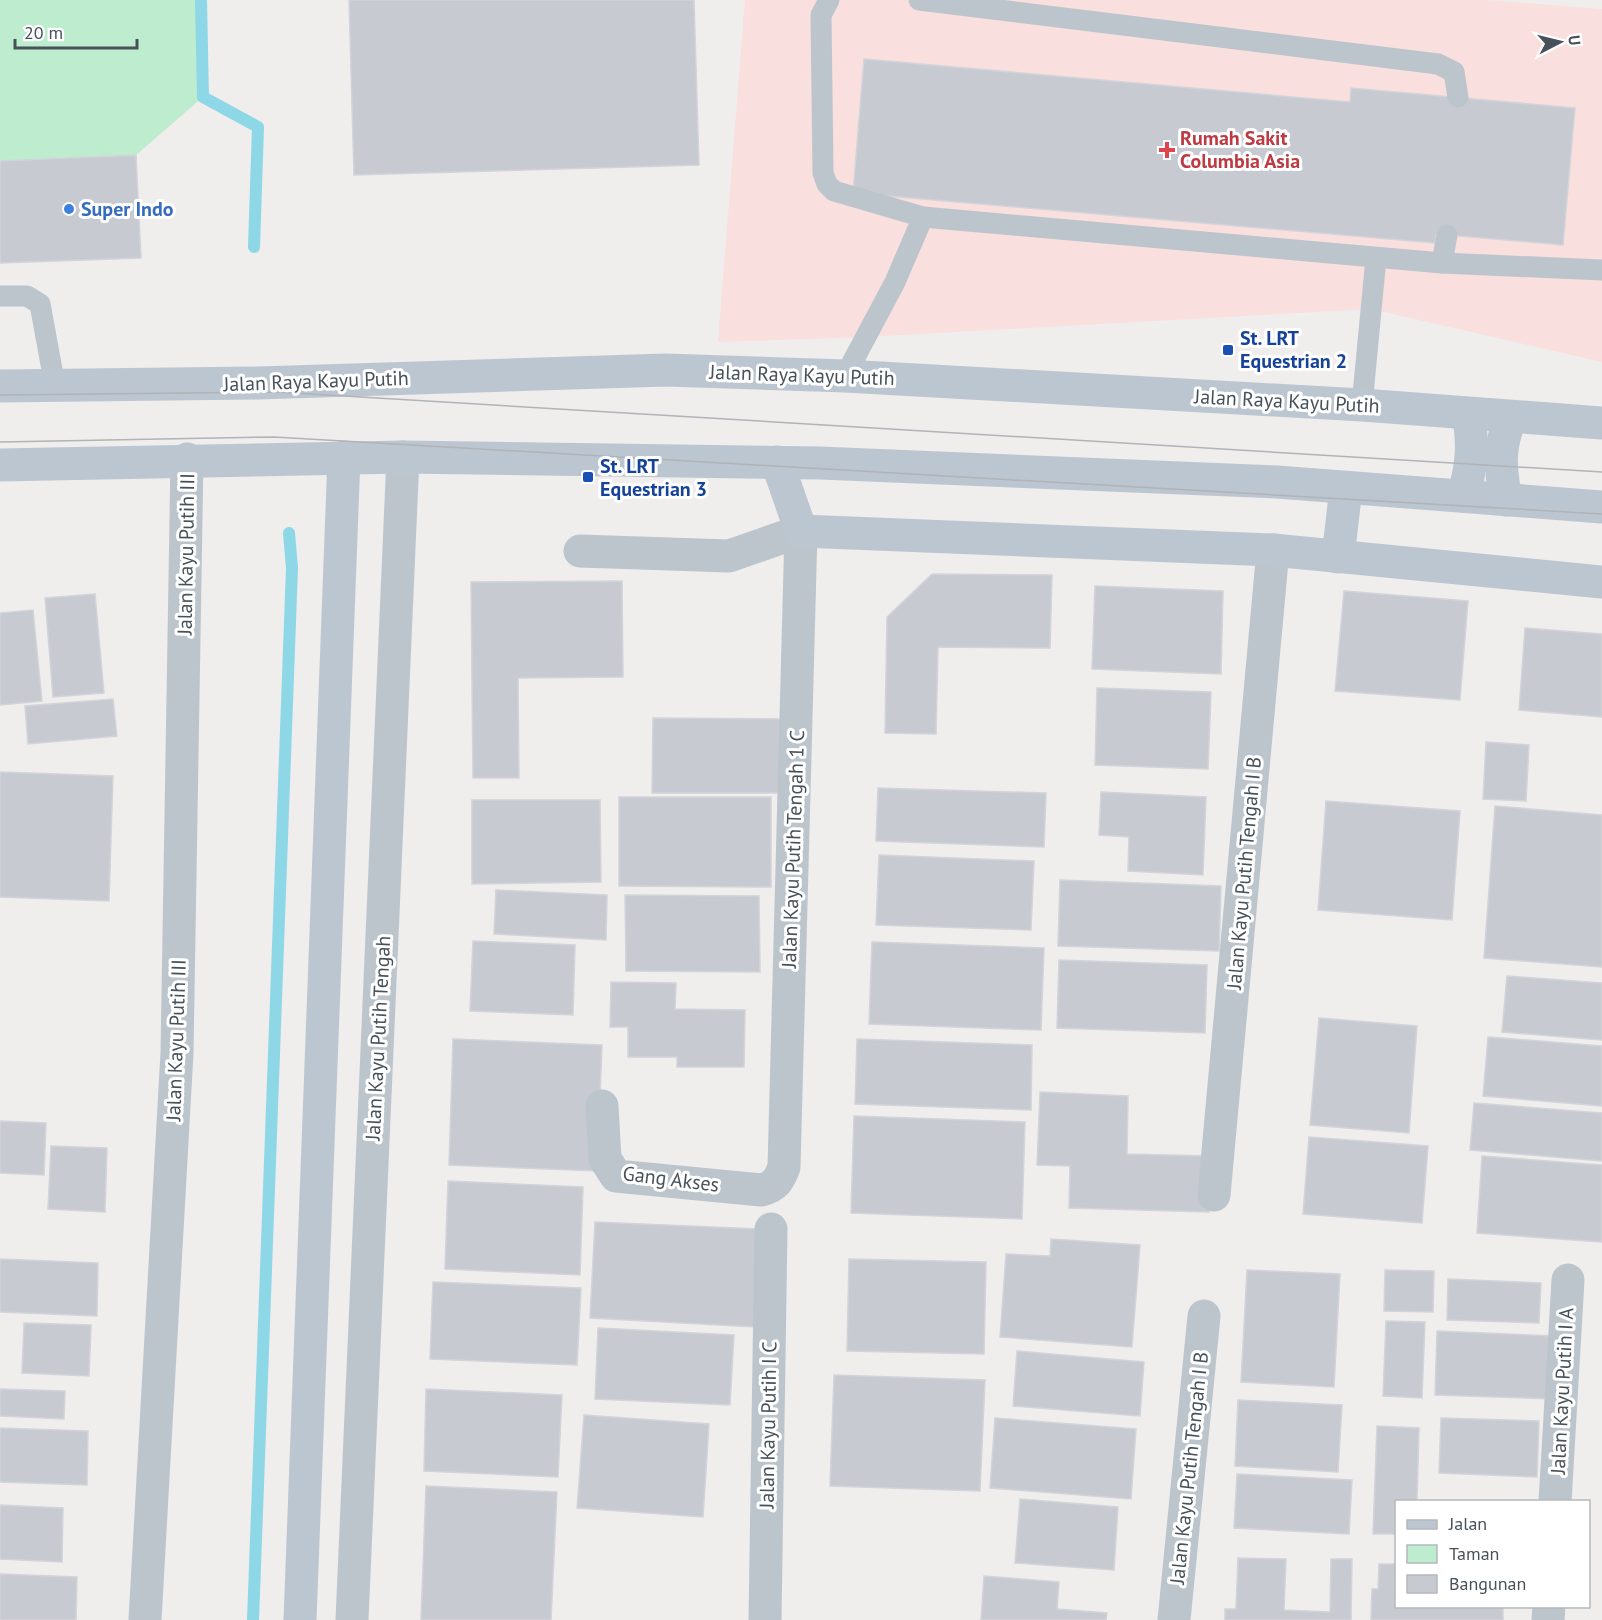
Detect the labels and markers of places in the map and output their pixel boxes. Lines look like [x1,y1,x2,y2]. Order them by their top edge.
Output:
place label: Rumah Sakit Columbia Asia [1180,125,1300,174]
marker: Rumah Sakit Columbia Asia [1158,141,1176,159]
place label: Super Indo [81,196,174,222]
marker: Super Indo [62,202,76,216]
place label: St. LRT Equestrian 2 [1240,325,1347,374]
marker: St. LRT Equestrian 2 [1221,343,1235,357]
place label: St. LRT Equestrian 3 [600,453,707,502]
marker: St. LRT Equestrian 3 [581,470,595,484]

